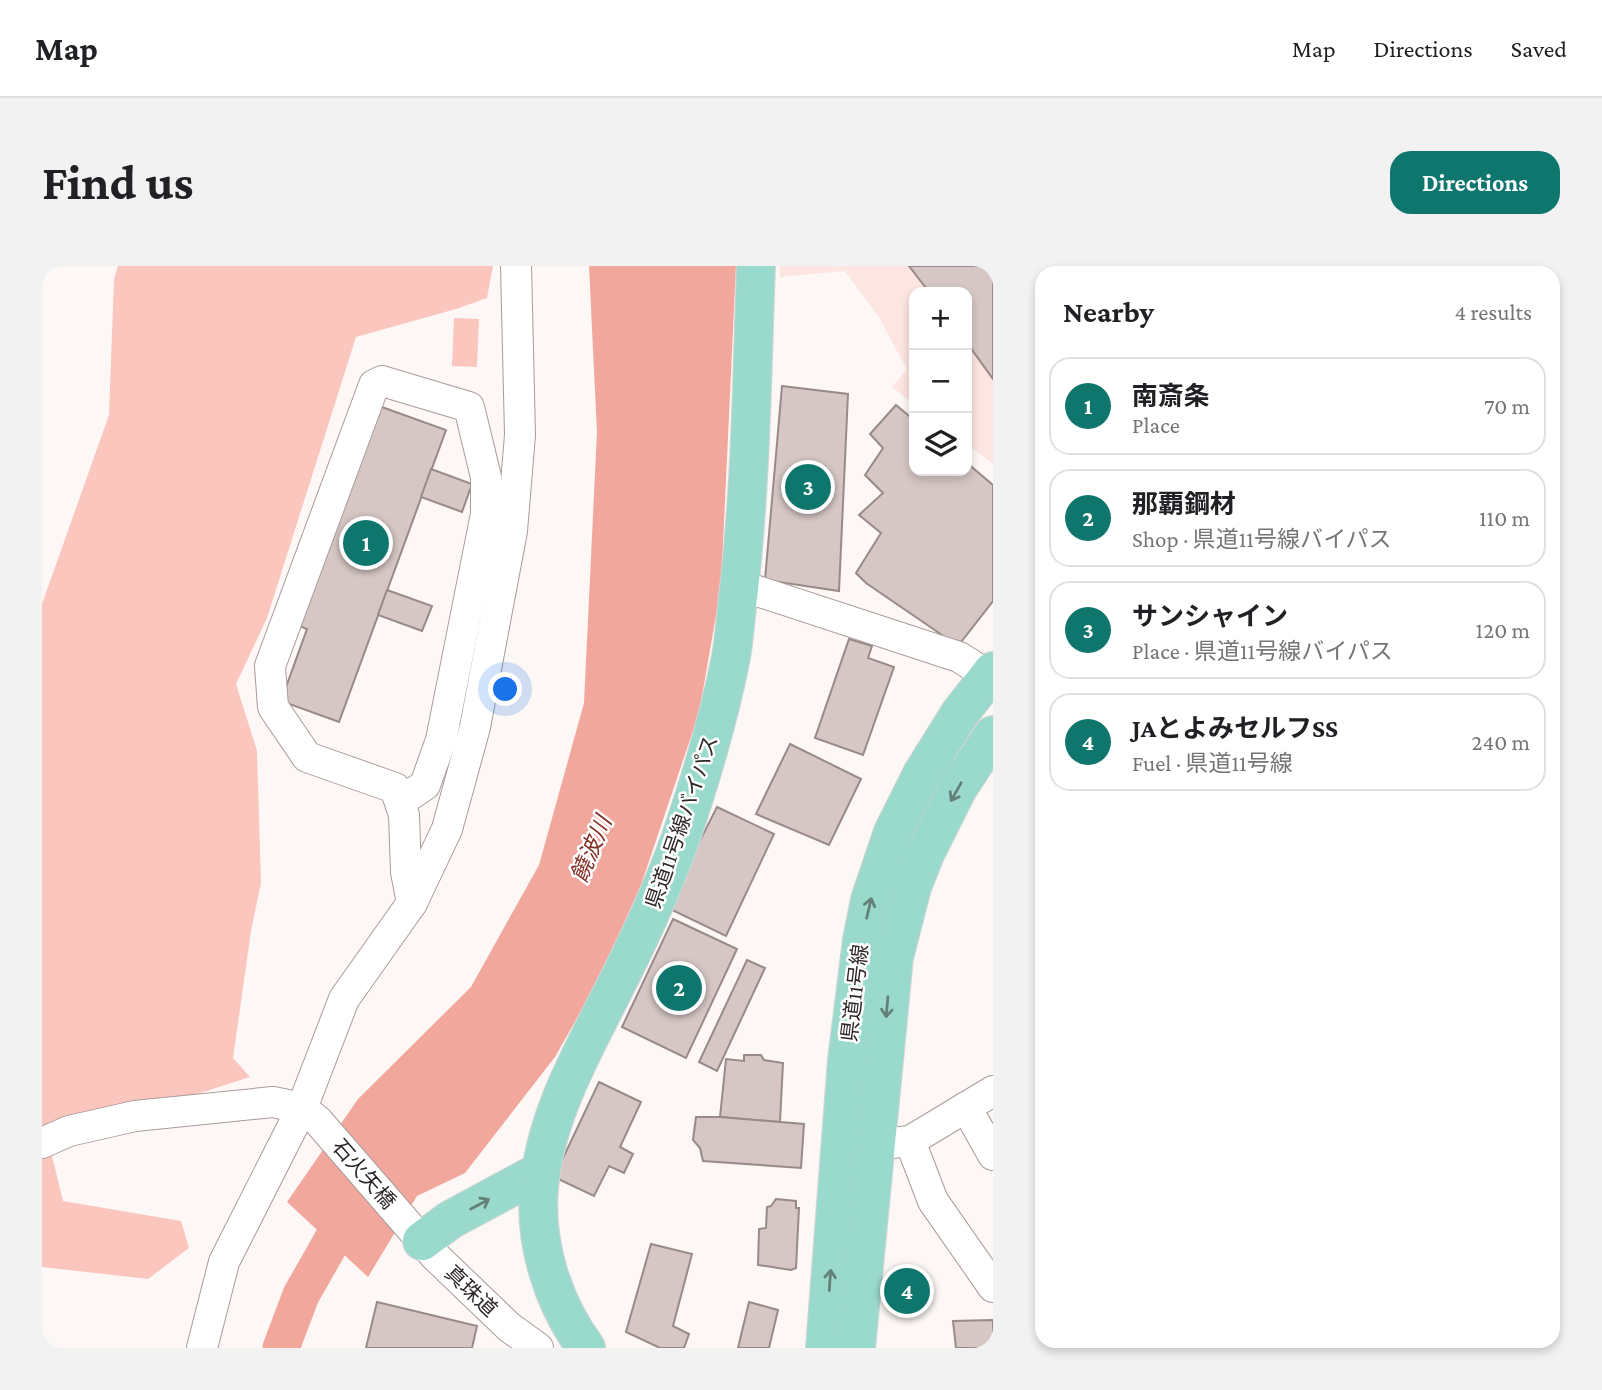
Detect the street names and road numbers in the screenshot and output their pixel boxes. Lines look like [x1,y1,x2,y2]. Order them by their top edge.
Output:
street label: 県道11号線バイパス [641,732,723,912]
street label: 県道11号線 [837,943,873,1043]
street label: 石火矢橋 [327,1134,401,1214]
street label: 真珠道 [440,1260,502,1322]

